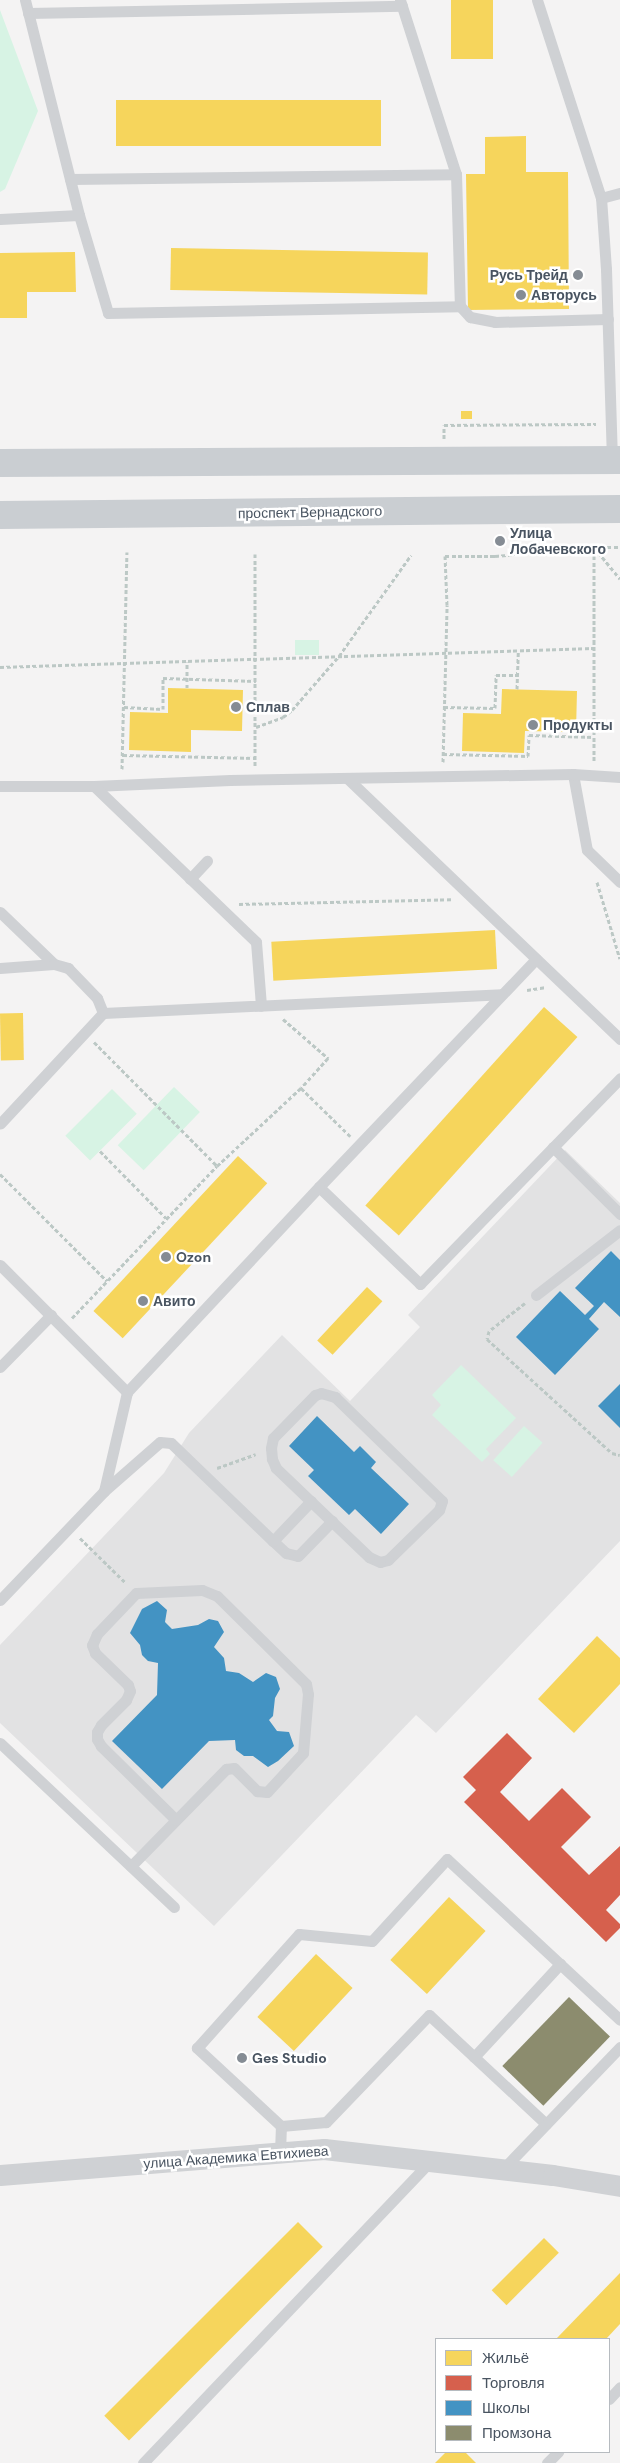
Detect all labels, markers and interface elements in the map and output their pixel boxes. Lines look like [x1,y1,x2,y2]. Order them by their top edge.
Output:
place label: Русь Трейд [490,267,568,283]
marker: Русь Трейд [572,269,584,281]
place label: Авторусь [531,287,597,303]
marker: Авторусь [515,289,527,301]
street label: проспект Вернадского [238,502,382,522]
place label: Улица Лобачевского [510,525,606,558]
marker: Улица Лобачевского [494,535,506,547]
place label: Сплав [246,699,290,715]
marker: Сплав [230,701,242,713]
place label: Продукты [543,717,613,733]
marker: Продукты [527,719,539,731]
place label: Ozon [176,1249,211,1265]
marker: Ozon [160,1251,172,1263]
place label: Авито [153,1293,196,1309]
marker: Авито [137,1295,149,1307]
place label: Ges Studio [252,2050,327,2066]
marker: Ges Studio [236,2052,248,2064]
street label: улица Академика Евтихиева [143,2142,329,2172]
legend [435,2338,610,2453]
text: Жильё [482,2348,529,2368]
text: Торговля [482,2373,545,2393]
text: Школы [482,2398,530,2418]
text: Промзона [482,2423,551,2443]

